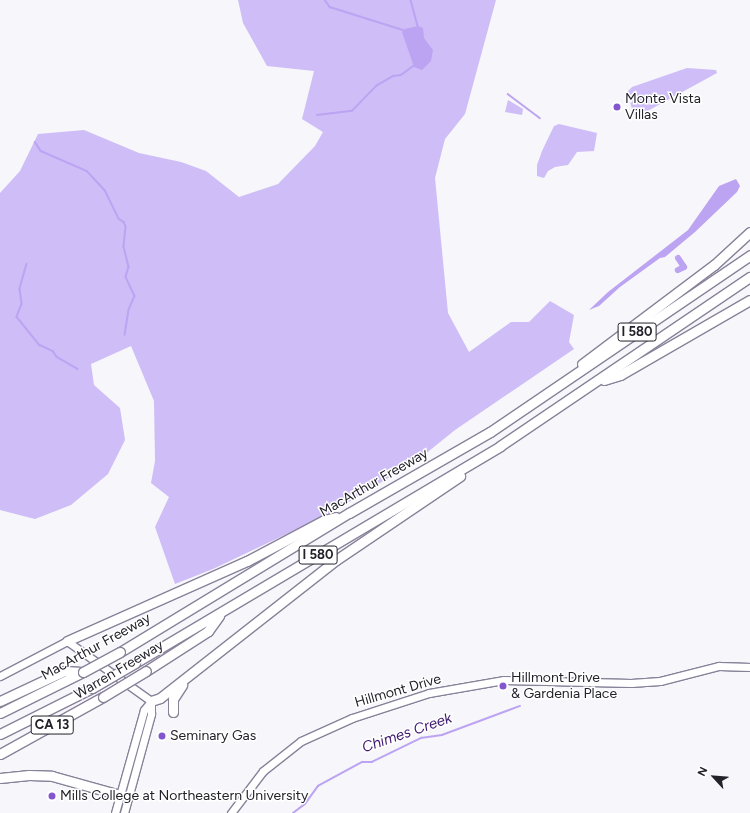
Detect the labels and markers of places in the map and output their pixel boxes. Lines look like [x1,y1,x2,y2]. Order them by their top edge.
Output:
place label: Monte Vista Villas [625,91,701,124]
marker: Monte Vista Villas [612,102,622,112]
place label: Hillmont Drive & Gardenia Place [511,670,617,702]
marker: Hillmont Drive & Gardenia Place [498,681,508,691]
place label: Seminary Gas [170,728,256,744]
marker: Seminary Gas [157,731,167,741]
place label: Mills College at Northeastern University [60,788,308,804]
marker: Mills College at Northeastern University [47,791,57,801]

